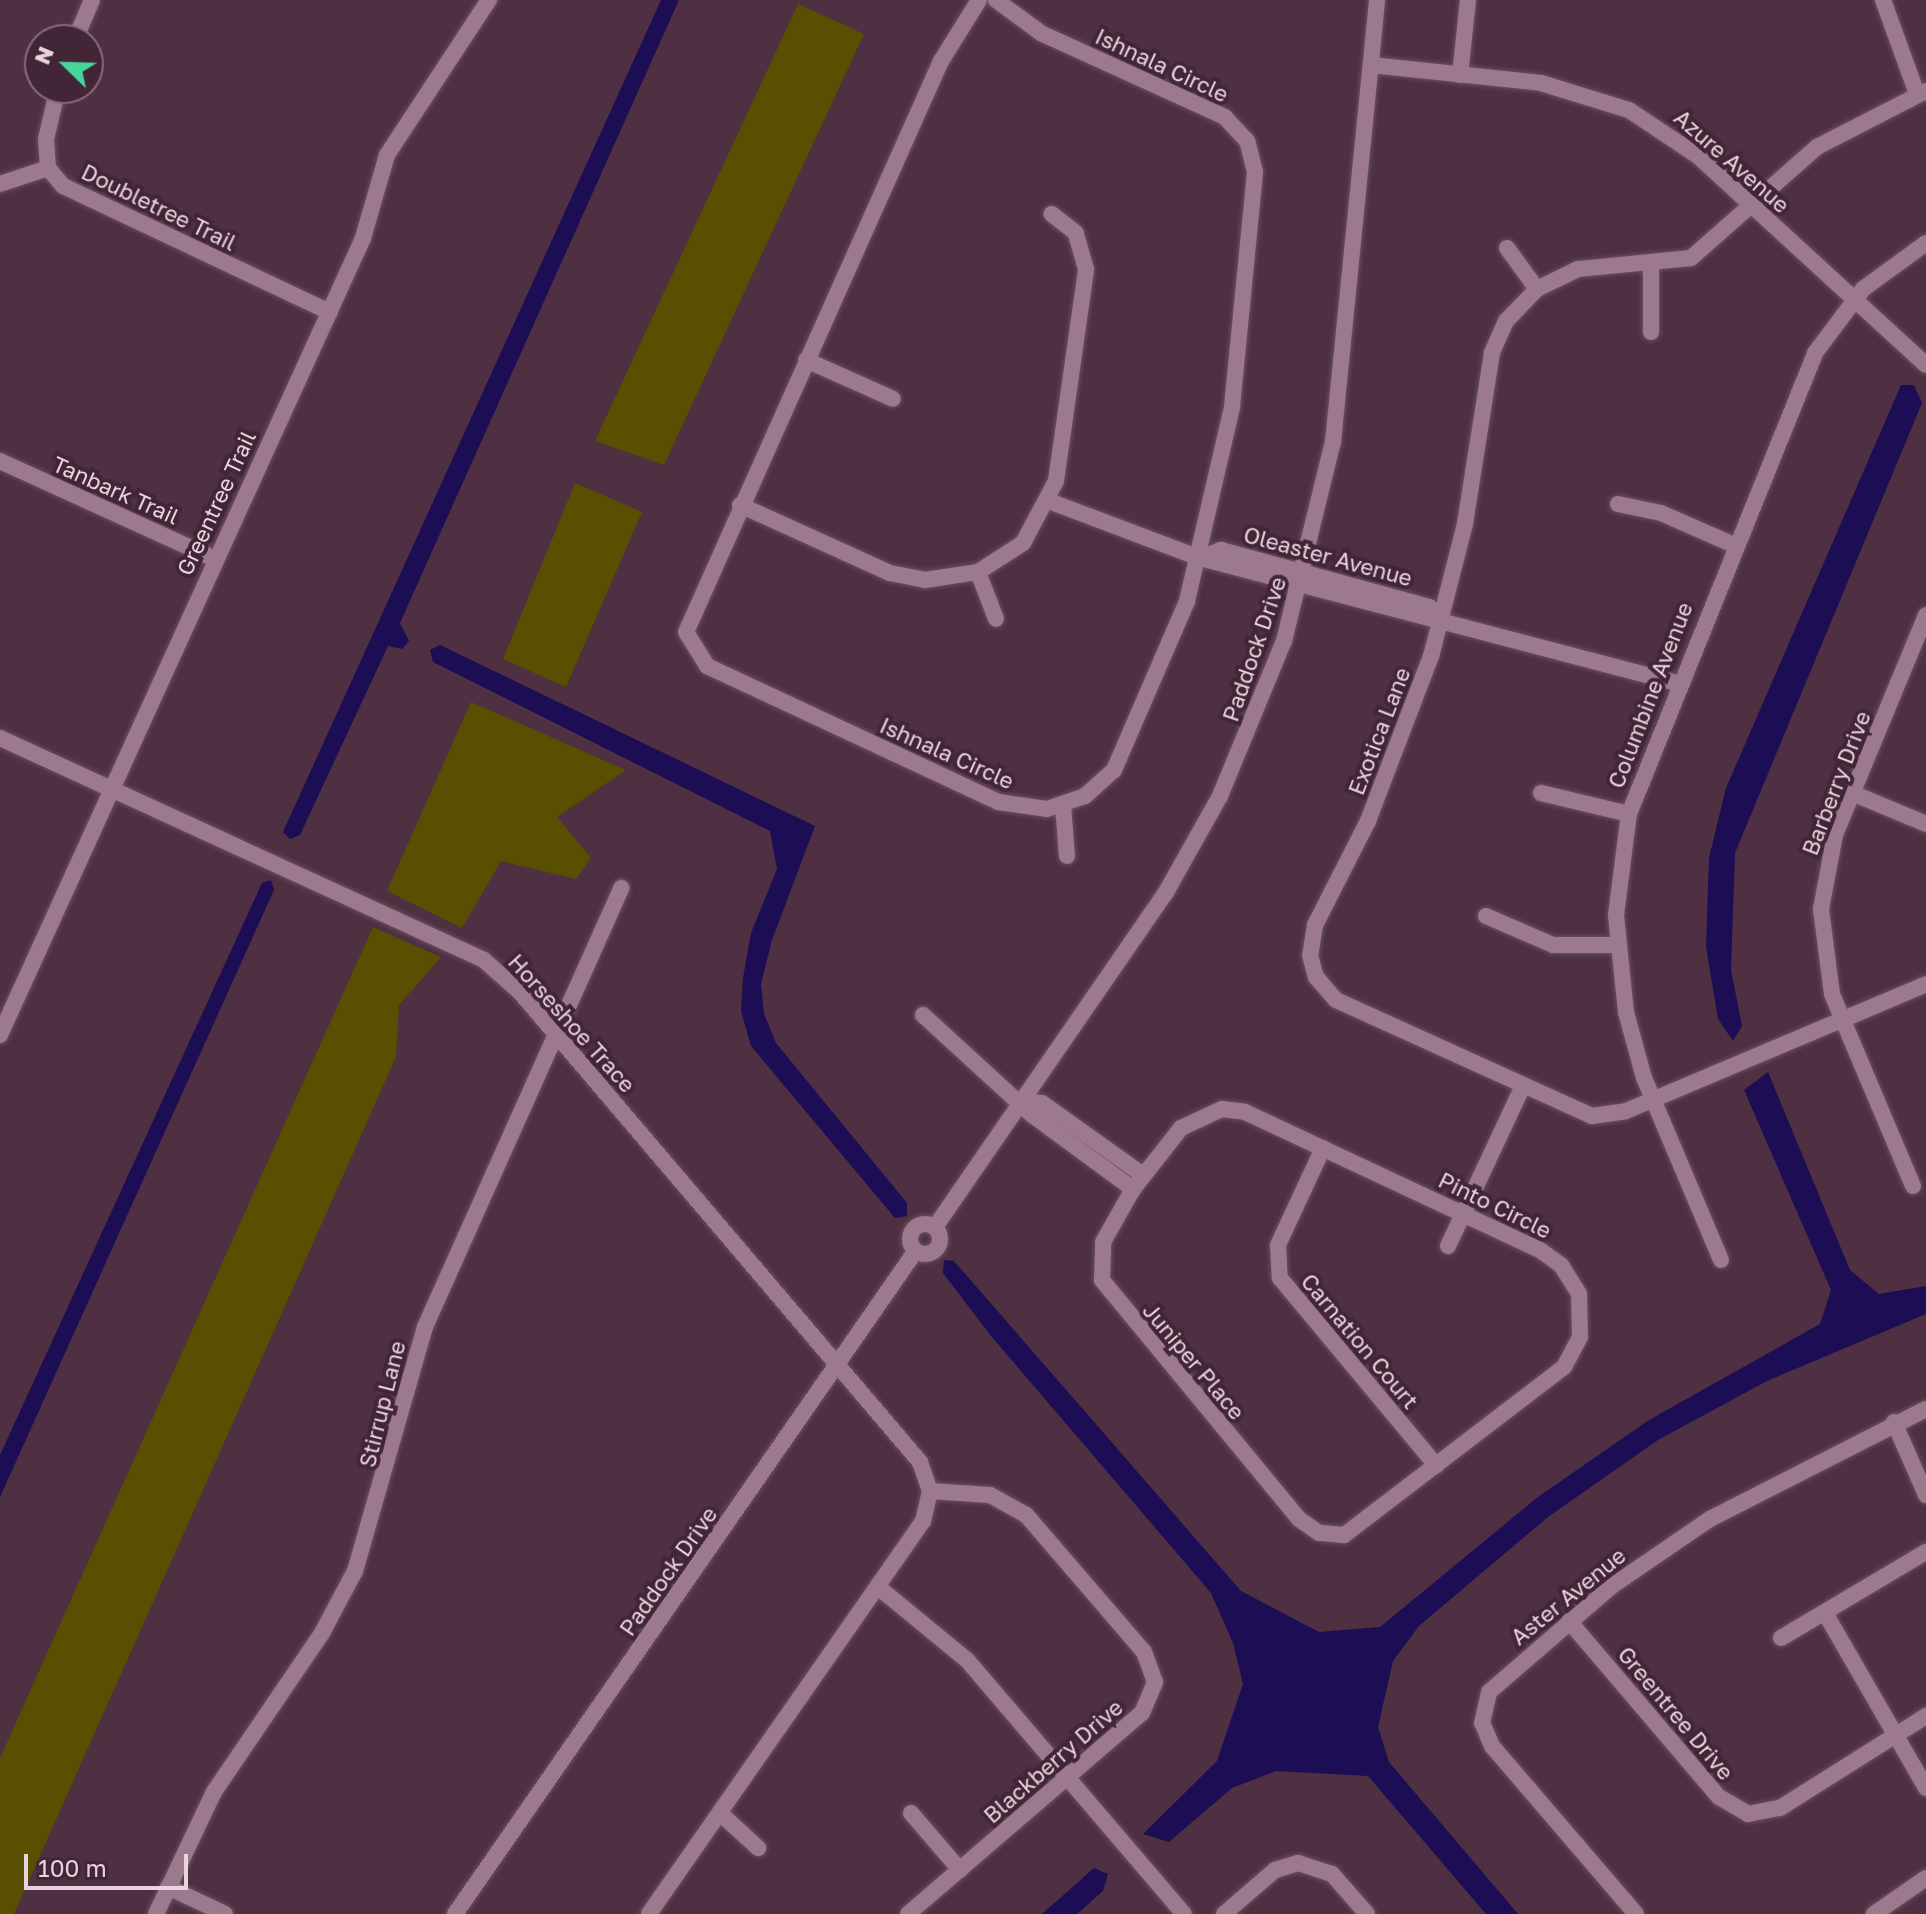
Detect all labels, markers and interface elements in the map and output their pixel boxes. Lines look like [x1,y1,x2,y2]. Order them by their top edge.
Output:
street label: Ishnala Circle [1091,23,1233,107]
north arrow [24,24,104,104]
text: N [28,42,59,68]
street label: Azure Avenue [1669,104,1795,218]
street label: Doubletree Trail [77,158,241,256]
street label: Greentree Trail [171,427,261,579]
street label: Tanbark Trail [49,450,183,530]
street label: Oleaster Avenue [1241,521,1415,591]
street label: Paddock Drive [1217,573,1291,725]
street label: Columbine Avenue [1602,598,1698,792]
street label: Exotica Lane [1343,664,1415,798]
street label: Barberry Drive [1796,707,1876,859]
street label: Ishnala Circle [876,712,1018,794]
street label: Horseshoe Trace [503,948,641,1098]
street label: Pinto Circle [1434,1166,1556,1244]
street label: Carnation Court [1296,1268,1424,1414]
street label: Juniper Place [1138,1297,1250,1425]
street label: Stirrup Lane [354,1338,410,1470]
street label: Paddock Drive [614,1501,722,1641]
street label: Aster Avenue [1505,1542,1631,1650]
street label: Greentree Drive [1613,1641,1739,1785]
street label: Blackberry Drive [978,1694,1128,1828]
scale bar [28,1838,192,1888]
text: 100 m [38,1853,107,1882]

